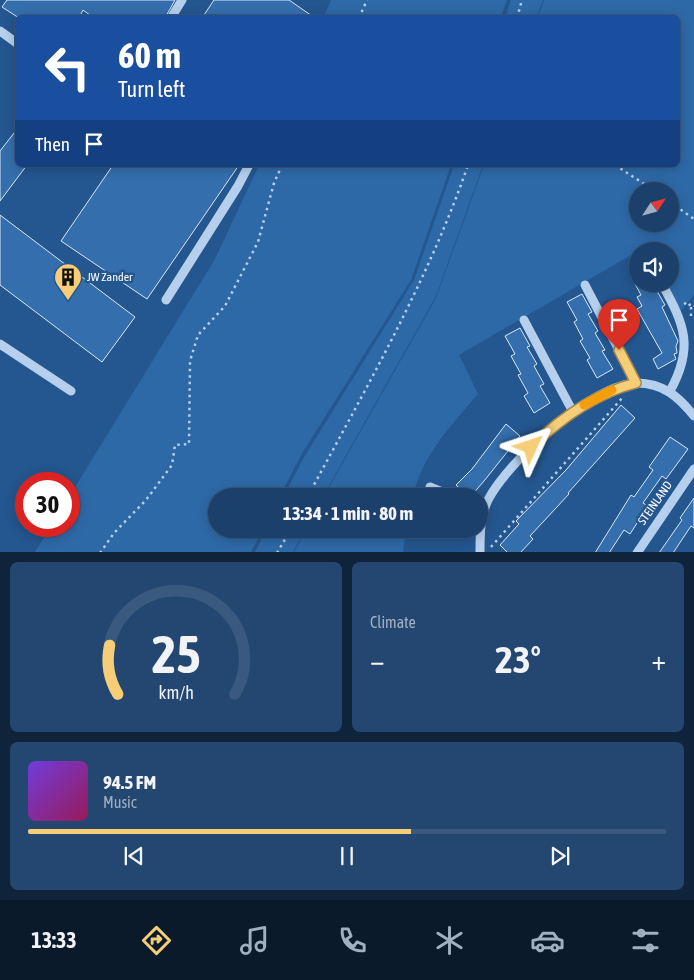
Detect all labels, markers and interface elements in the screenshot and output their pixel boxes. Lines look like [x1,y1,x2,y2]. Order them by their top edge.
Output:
icon: left [35,35,100,100]
text: 60 m [118,35,181,75]
text: Turn left [118,76,185,102]
icon: arrive [80,130,108,158]
text: Then [35,133,70,155]
north arrow [629,182,679,232]
map controls [629,182,679,292]
button: sound [629,242,679,292]
building icon: JW Zander [53,262,83,301]
place label: JW Zander [87,270,133,284]
pin [598,299,640,350]
icon: arrive [605,306,633,334]
position arrow [504,420,556,472]
speed limit sign: 30 [15,472,80,537]
street label: STEINLAND [635,478,675,527]
text: 13:34 · 1 min · 80 m [283,502,413,524]
text: Climate [370,613,416,631]
text: 25 [152,624,200,684]
text: 23° [495,638,541,681]
text: − [370,644,385,676]
text: + [651,644,666,676]
text: km/h [158,682,194,703]
text: 94.5 FM [103,771,156,793]
text: Music [103,793,137,811]
icon: previous [120,842,148,870]
icon: pause [333,842,361,870]
icon: next [546,842,574,870]
icon: directions [139,923,174,958]
icon: music [237,923,272,958]
icon: phone [335,923,370,958]
icon: climate [432,923,467,958]
icon: car [530,923,565,958]
icon: filters [628,923,663,958]
text: 13:33 [31,927,77,953]

